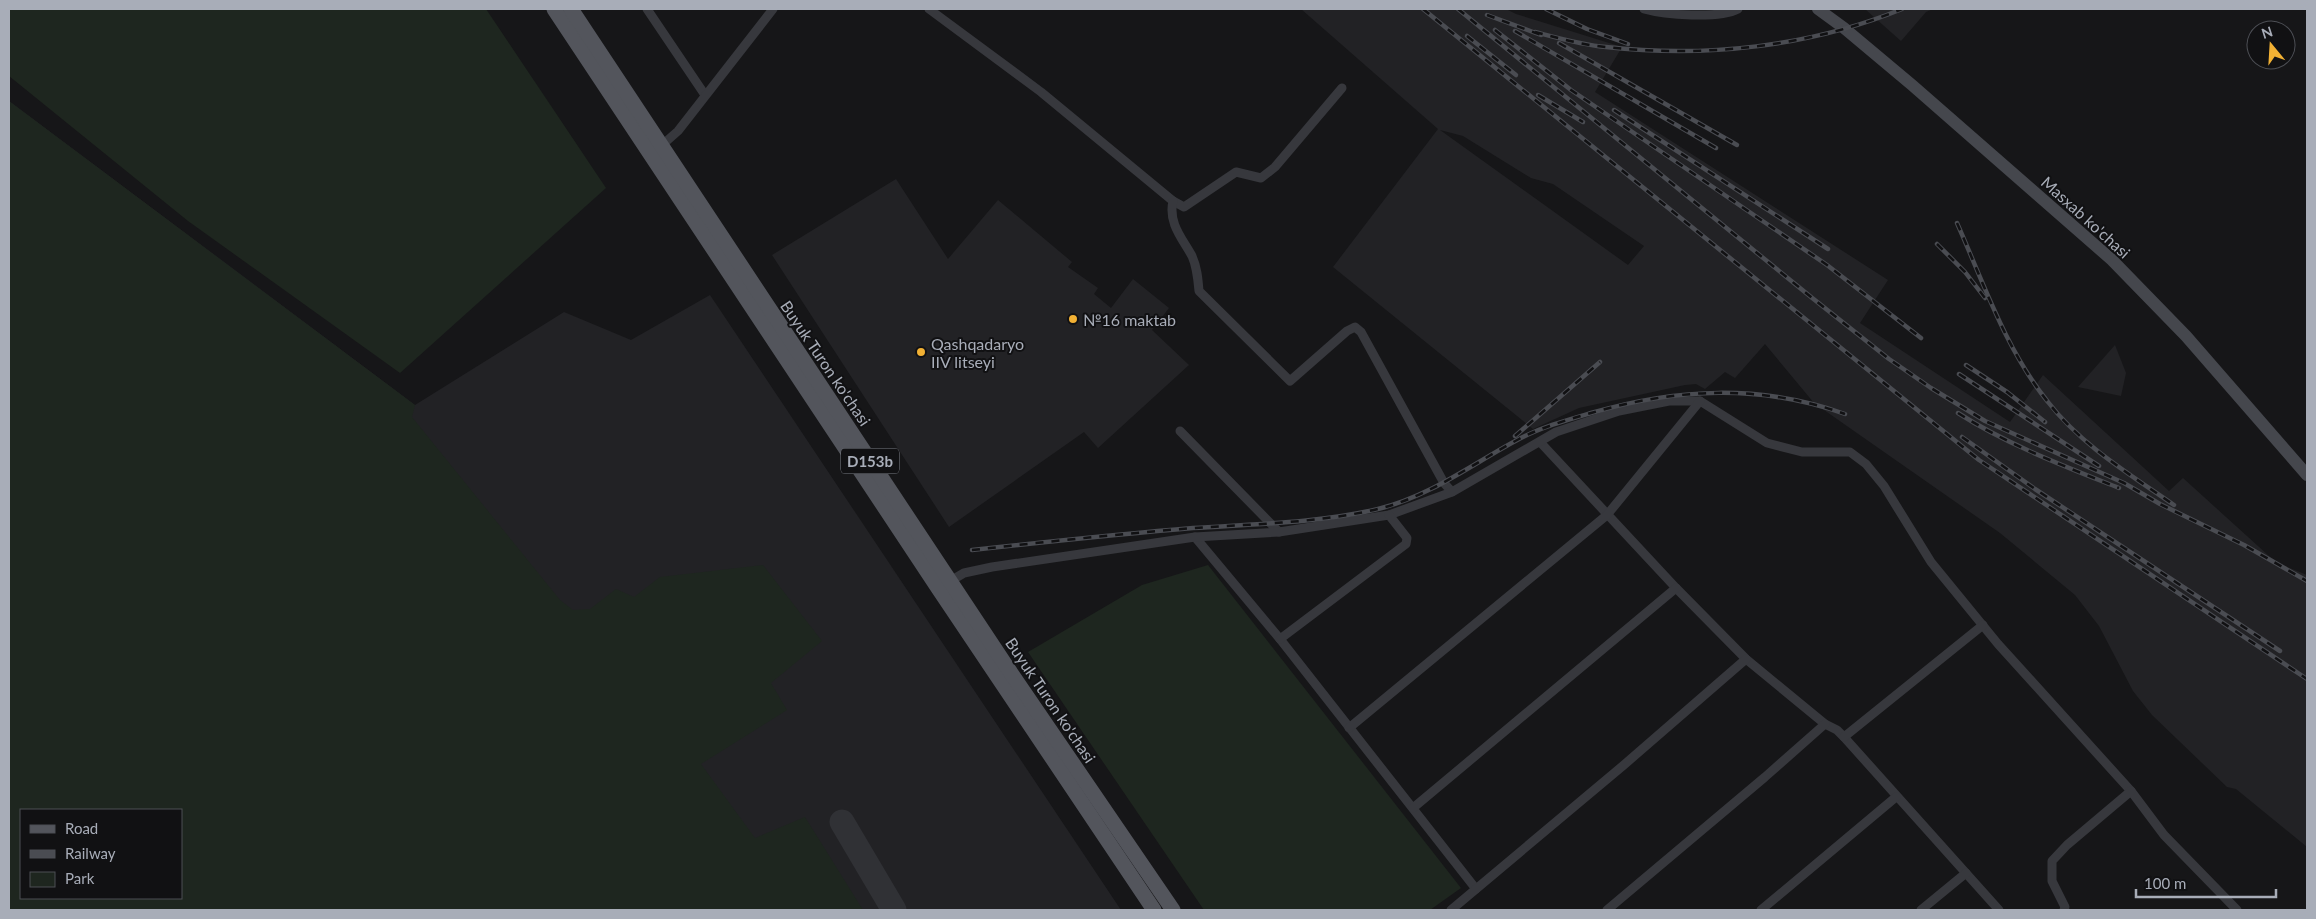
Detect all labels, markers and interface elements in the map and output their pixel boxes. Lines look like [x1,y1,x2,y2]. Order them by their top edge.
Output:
north arrow [2246,20,2296,70]
text: N [2259,22,2275,42]
street label: Masxab ko'chasi [2038,172,2134,262]
street label: Buyuk Turon ko'chasi [777,297,875,429]
place label: №16 maktab [1083,310,1176,329]
marker: №16 maktab [1067,313,1079,325]
place label: Qashqadaryo IIV litseyi [931,334,1024,371]
marker: Qashqadaryo IIV litseyi [915,346,927,358]
road number: D153b [841,448,899,474]
street label: Buyuk Turon ko'chasi [1002,634,1100,766]
legend [20,809,182,899]
text: Road [65,819,98,837]
text: Railway [65,844,116,862]
scale bar [2136,866,2276,898]
text: Park [65,869,95,887]
text: 100 m [2144,874,2186,892]

